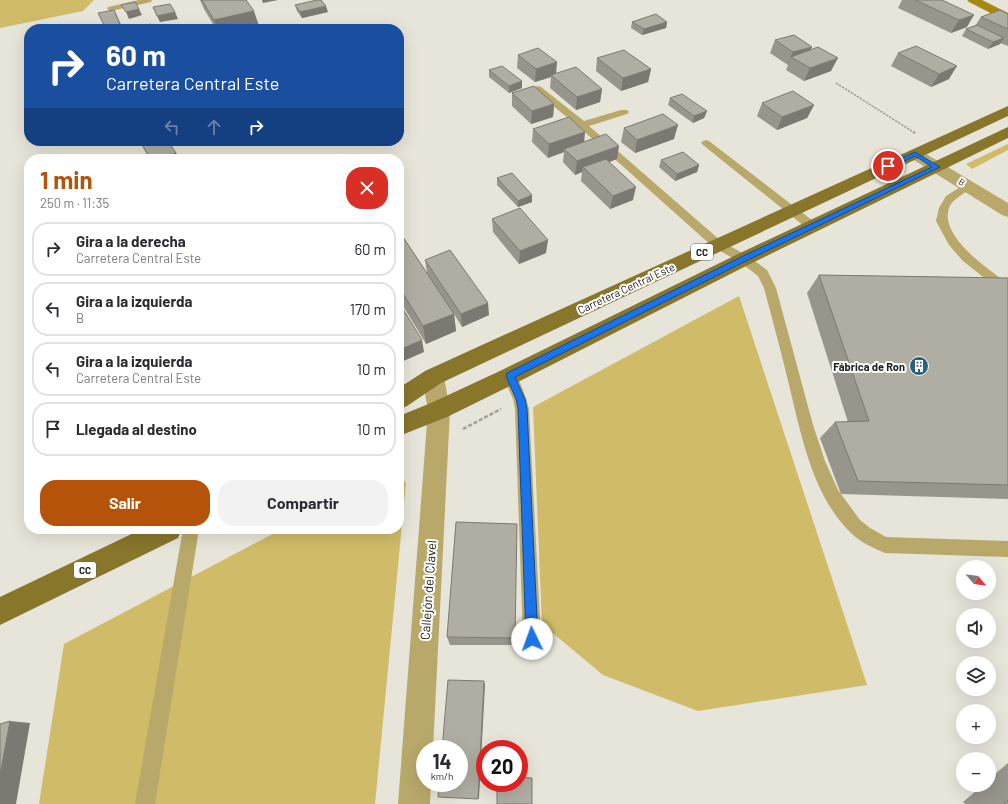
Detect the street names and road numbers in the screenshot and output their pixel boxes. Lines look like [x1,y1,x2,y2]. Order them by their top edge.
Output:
street label: B [957,176,967,188]
road number: CC [691,244,713,260]
street label: Carretera Central Este [575,260,677,316]
street label: Callejón del Clavel [417,540,439,640]
road number: CC [74,562,96,578]

